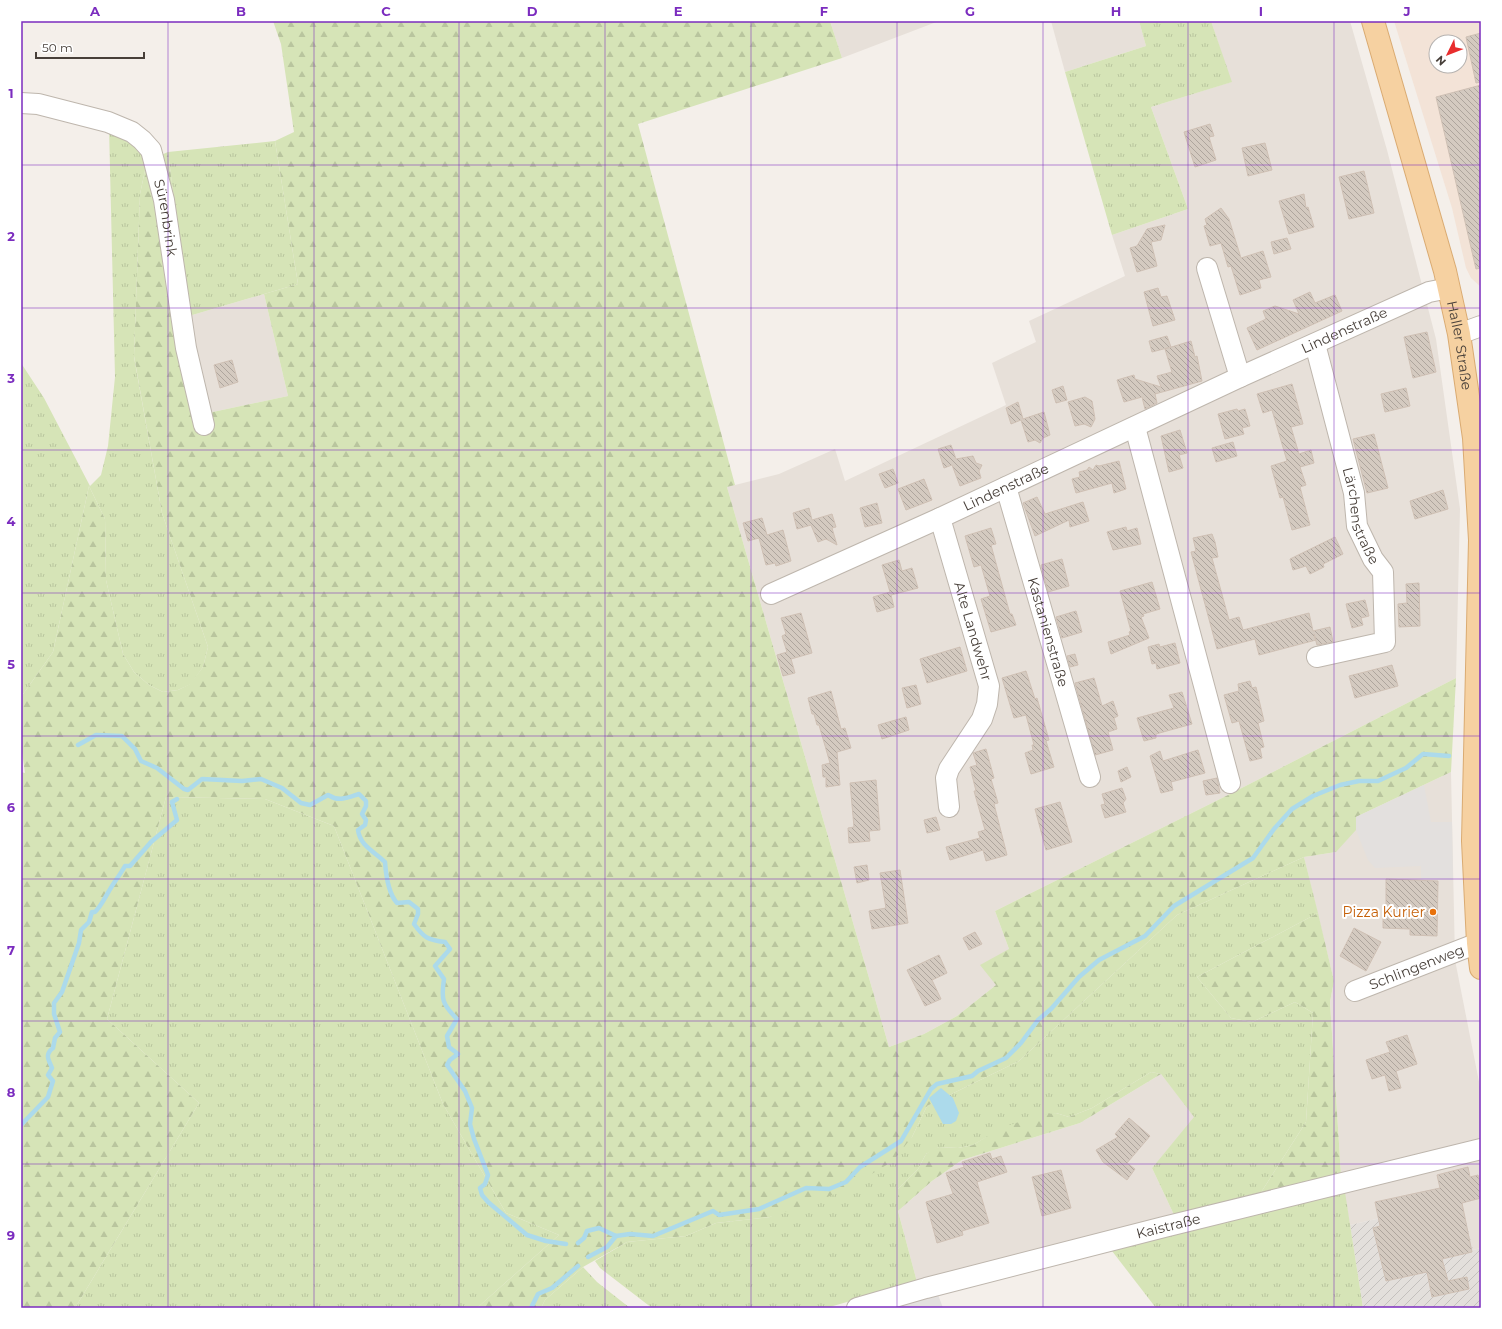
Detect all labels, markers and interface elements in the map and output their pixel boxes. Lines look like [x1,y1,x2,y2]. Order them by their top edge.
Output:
text: A [89,3,101,19]
text: B [236,3,246,19]
text: C [381,3,391,19]
text: D [527,3,538,19]
text: E [674,3,683,19]
text: F [820,3,828,19]
text: G [965,3,975,19]
text: H [1111,3,1121,19]
text: I [1259,3,1263,19]
text: J [1402,3,1411,19]
scale bar [36,34,144,60]
north arrow [1428,34,1468,74]
text: 50 m [42,40,73,55]
text: N [1433,53,1449,69]
text: 1 [8,85,14,101]
street label: Sürenbrink [150,177,181,258]
text: 2 [7,228,15,244]
street label: Haller Straße [1443,299,1476,391]
street label: Lindenstraße [1298,303,1390,357]
text: 3 [6,370,15,386]
street label: Lindenstraße [960,459,1052,515]
street label: Lärchenstraße [1339,465,1383,568]
text: 4 [7,513,16,529]
street label: Kastanienstraße [1024,575,1072,689]
street label: Alte Landwehr [950,580,996,683]
text: 5 [7,656,15,672]
text: 6 [7,799,16,815]
place label: Pizza Kurier [1343,903,1425,921]
marker: Pizza Kurier [1428,907,1438,917]
street label: Schlingenweg [1366,940,1467,994]
text: 7 [7,942,15,958]
text: 8 [7,1084,16,1100]
street label: Kaistraße [1134,1209,1202,1243]
text: 9 [7,1227,15,1243]

